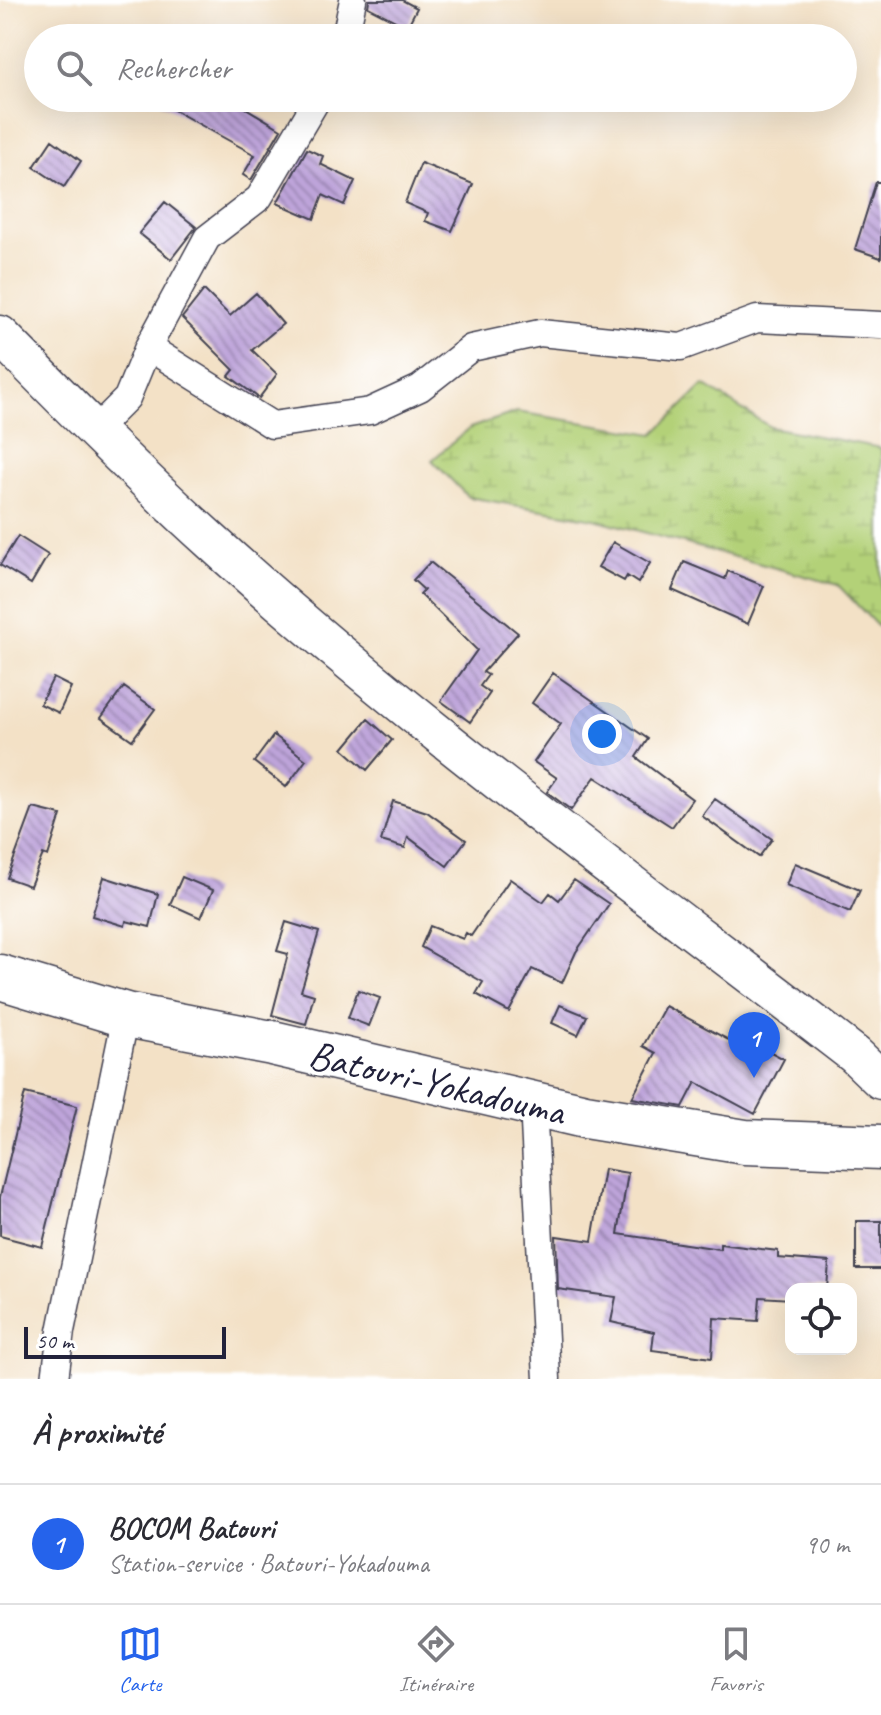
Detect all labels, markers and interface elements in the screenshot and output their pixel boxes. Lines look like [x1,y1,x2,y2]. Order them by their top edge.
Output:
search box [24,24,857,112]
icon: search [52,46,96,90]
text: Rechercher [116,49,231,87]
your location [582,714,622,754]
pin: 1 [728,1012,780,1078]
street label: Batouri-Yokadouma [304,1029,572,1137]
map controls [785,1283,857,1355]
button: locate [785,1283,857,1355]
scale bar [24,1323,226,1359]
text: 50 m [36,1327,73,1355]
text: À proximité [32,1410,161,1453]
text: BOCOM Batouri [108,1509,275,1547]
text: 1 [52,1528,64,1561]
text: 90 m [805,1528,849,1561]
text: Station-service · Batouri-Yokadouma [108,1547,429,1580]
tab: Carte [118,1622,162,1698]
tab: Itinéraire [399,1622,473,1698]
tab: Favoris [710,1622,763,1698]

